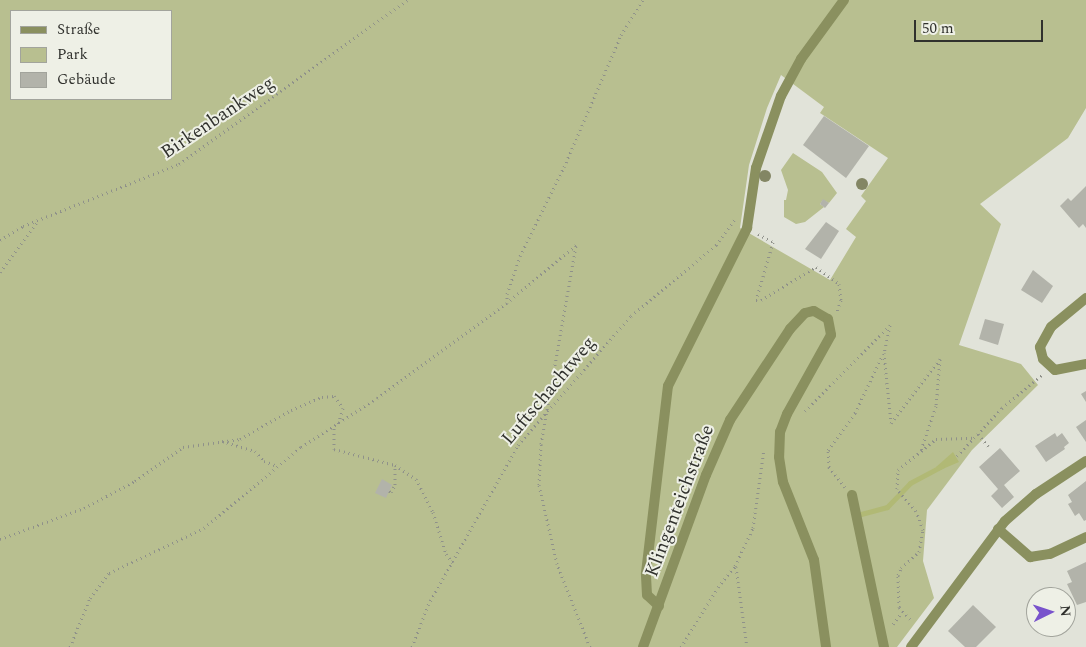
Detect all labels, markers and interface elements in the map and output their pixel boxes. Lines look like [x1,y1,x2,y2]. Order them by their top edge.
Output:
legend [10,10,172,100]
scale bar [916,10,1045,42]
text: 50 m [922,17,954,40]
text: Straße [57,18,100,41]
text: Park [57,43,88,66]
text: Gebäude [57,68,116,91]
street label: Birkenbankweg [157,72,279,164]
street label: Luftschachtweg [497,332,601,450]
street label: Klingenteichstraße [641,422,719,580]
north arrow [1026,587,1076,637]
text: N [1055,605,1076,617]

